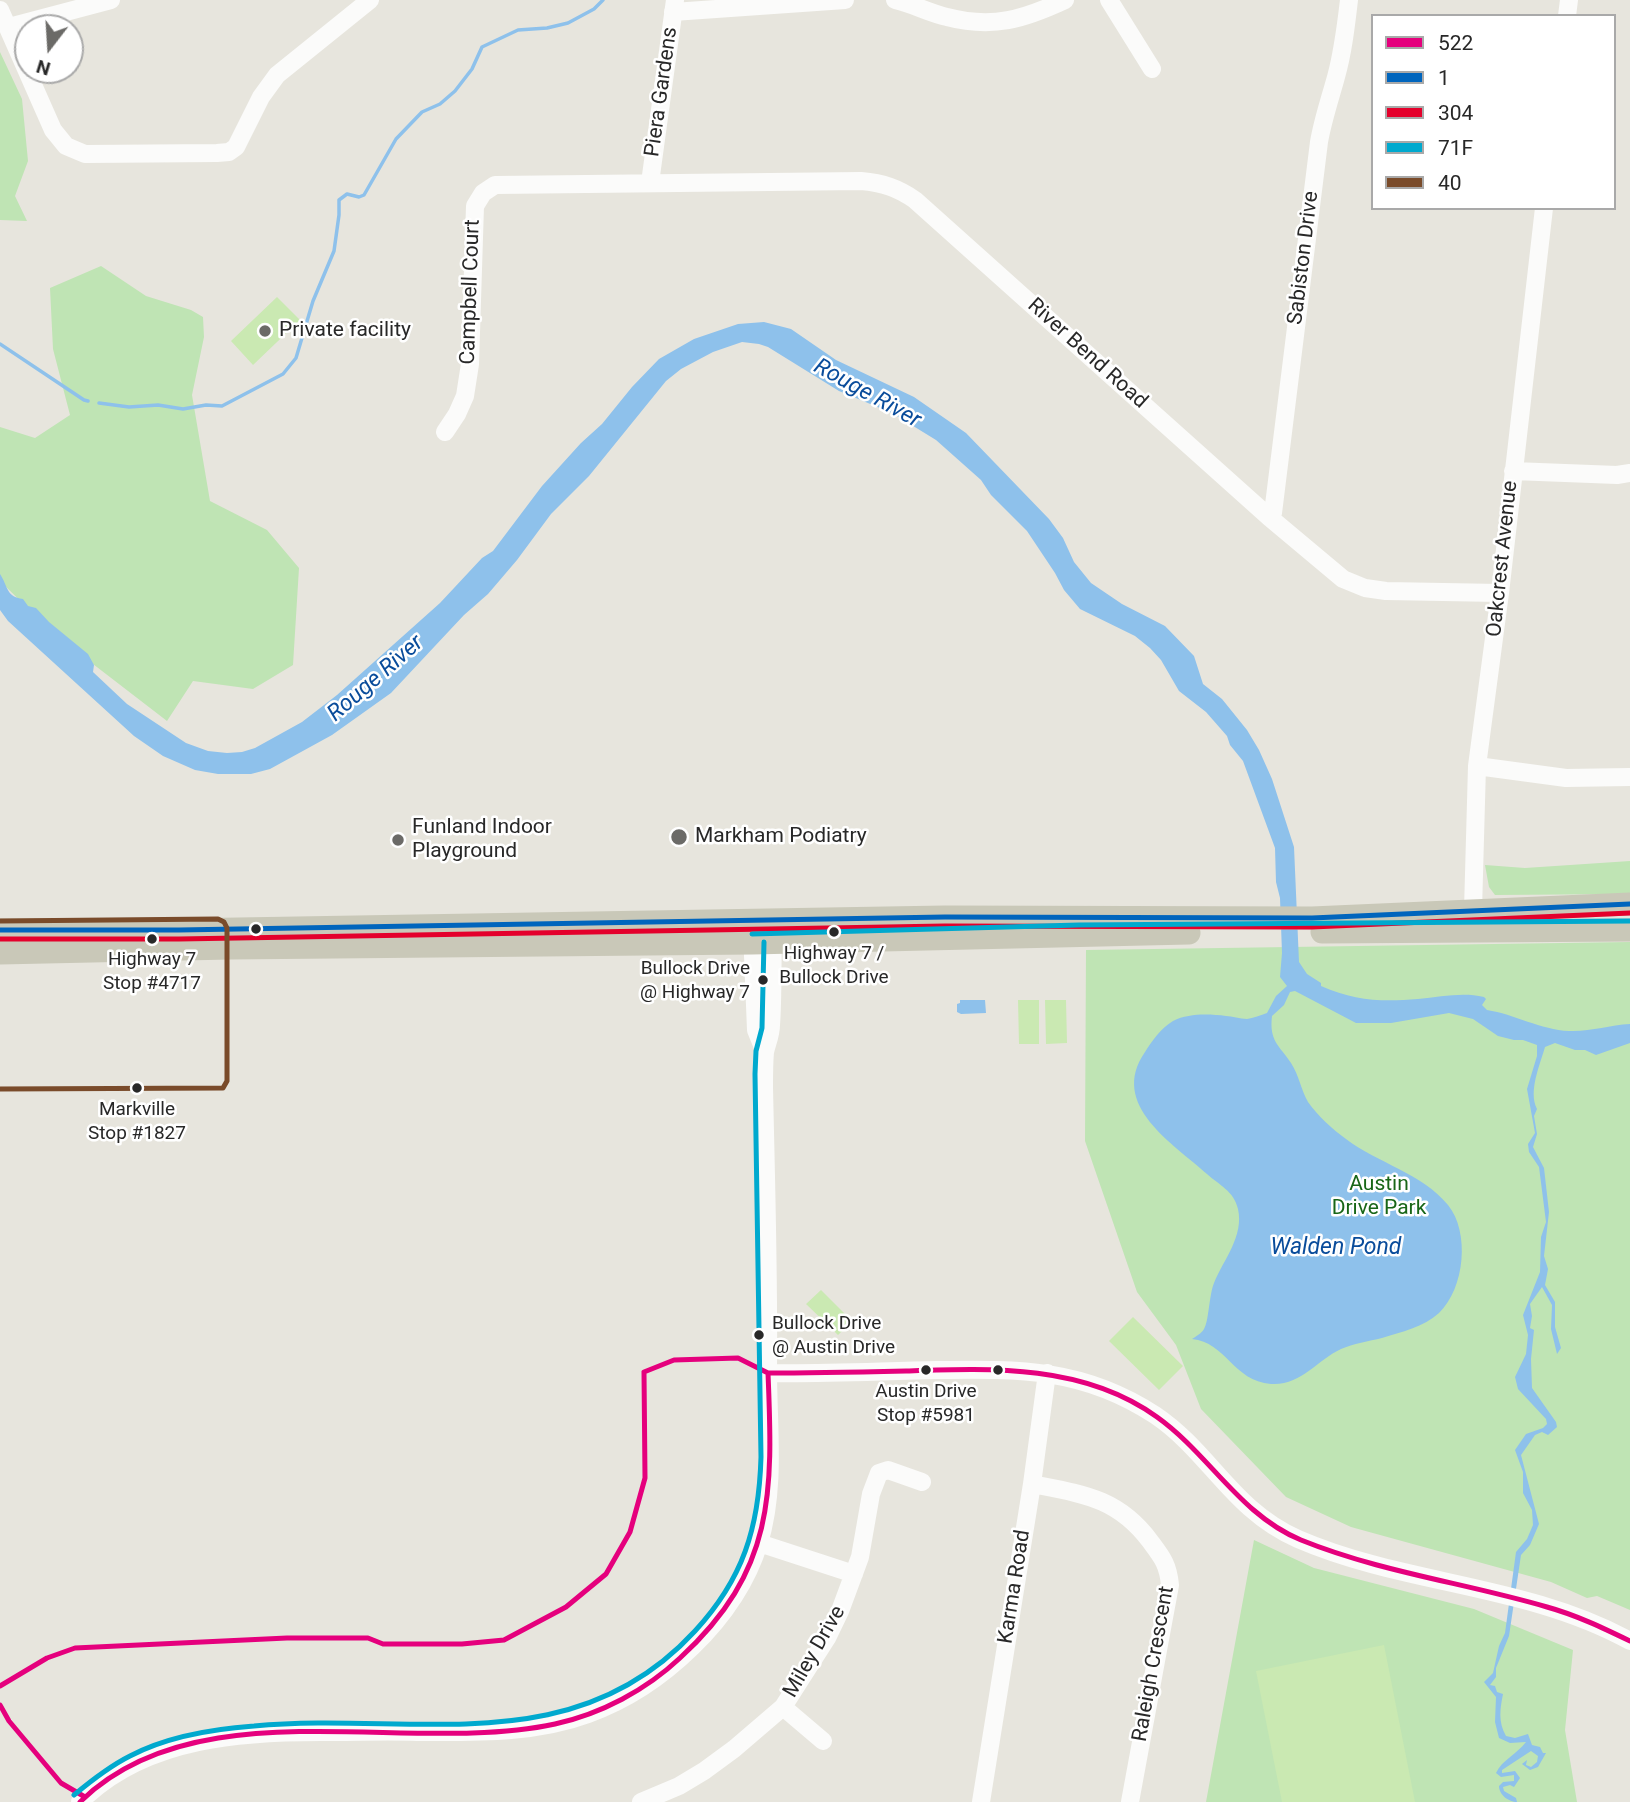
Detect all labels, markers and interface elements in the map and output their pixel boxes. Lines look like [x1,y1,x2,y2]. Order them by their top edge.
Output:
north arrow [14,14,84,84]
legend [1371,14,1616,210]
street label: Piera Gardens [640,25,684,159]
text: 522 [1438,31,1473,55]
text: N [34,55,53,81]
text: 1 [1438,66,1450,90]
text: 304 [1438,101,1473,125]
text: 71F [1438,136,1473,160]
text: 40 [1438,171,1462,195]
street label: Sabiston Drive [1283,190,1325,326]
street label: Campbell Court [456,219,486,365]
street label: River Bend Road [1022,294,1152,414]
place label: Private facility [279,318,411,344]
marker: Private facility [257,323,273,339]
water label: Rouge River [809,353,925,435]
street label: Oakcrest Avenue [1482,480,1524,638]
water label: Rouge River [322,630,430,728]
place label: Funland Indoor Playground [412,815,552,865]
place label: Markham Podiatry [695,824,867,850]
marker: Markham Podiatry [669,827,689,847]
marker: Funland Indoor Playground [390,832,406,848]
unlabelled marker [249,922,263,936]
marker: Highway 7 / Bullock Drive [827,925,841,939]
marker: Highway 7 Stop #4717 [145,932,159,946]
place label: Highway 7 / Bullock Drive [779,943,889,987]
place label: Highway 7 Stop #4717 [103,949,201,993]
place label: Bullock Drive @ Highway 7 [640,958,750,1002]
marker: Bullock Drive @ Highway 7 [756,973,770,987]
marker: Markville Stop #1827 [130,1081,144,1095]
place label: Markville Stop #1827 [88,1099,186,1143]
park label: Austin Drive Park [1332,1172,1426,1222]
water label: Walden Pond [1271,1234,1401,1262]
place label: Bullock Drive @ Austin Drive [772,1313,895,1357]
marker: Bullock Drive @ Austin Drive [752,1328,766,1342]
marker: Austin Drive Stop #5981 [919,1363,933,1377]
unlabelled marker [991,1363,1005,1377]
place label: Austin Drive Stop #5981 [875,1381,977,1425]
street label: Karma Road [994,1528,1036,1646]
street label: Raleigh Crescent [1128,1584,1180,1744]
street label: Miley Drive [779,1602,851,1702]

